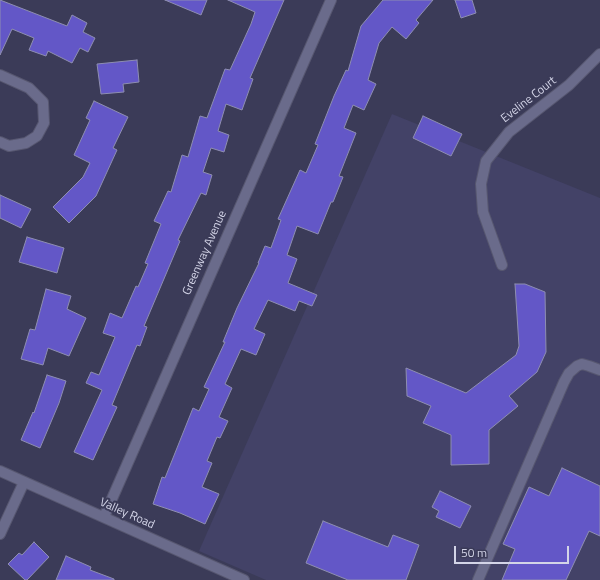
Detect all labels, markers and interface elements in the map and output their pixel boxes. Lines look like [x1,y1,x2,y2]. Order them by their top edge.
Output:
street label: Eveline Court [498,74,560,126]
street label: Greenway Avenue [180,209,230,297]
street label: Valley Road [97,496,157,532]
scale bar [456,538,571,564]
text: 50 m [461,543,487,562]

